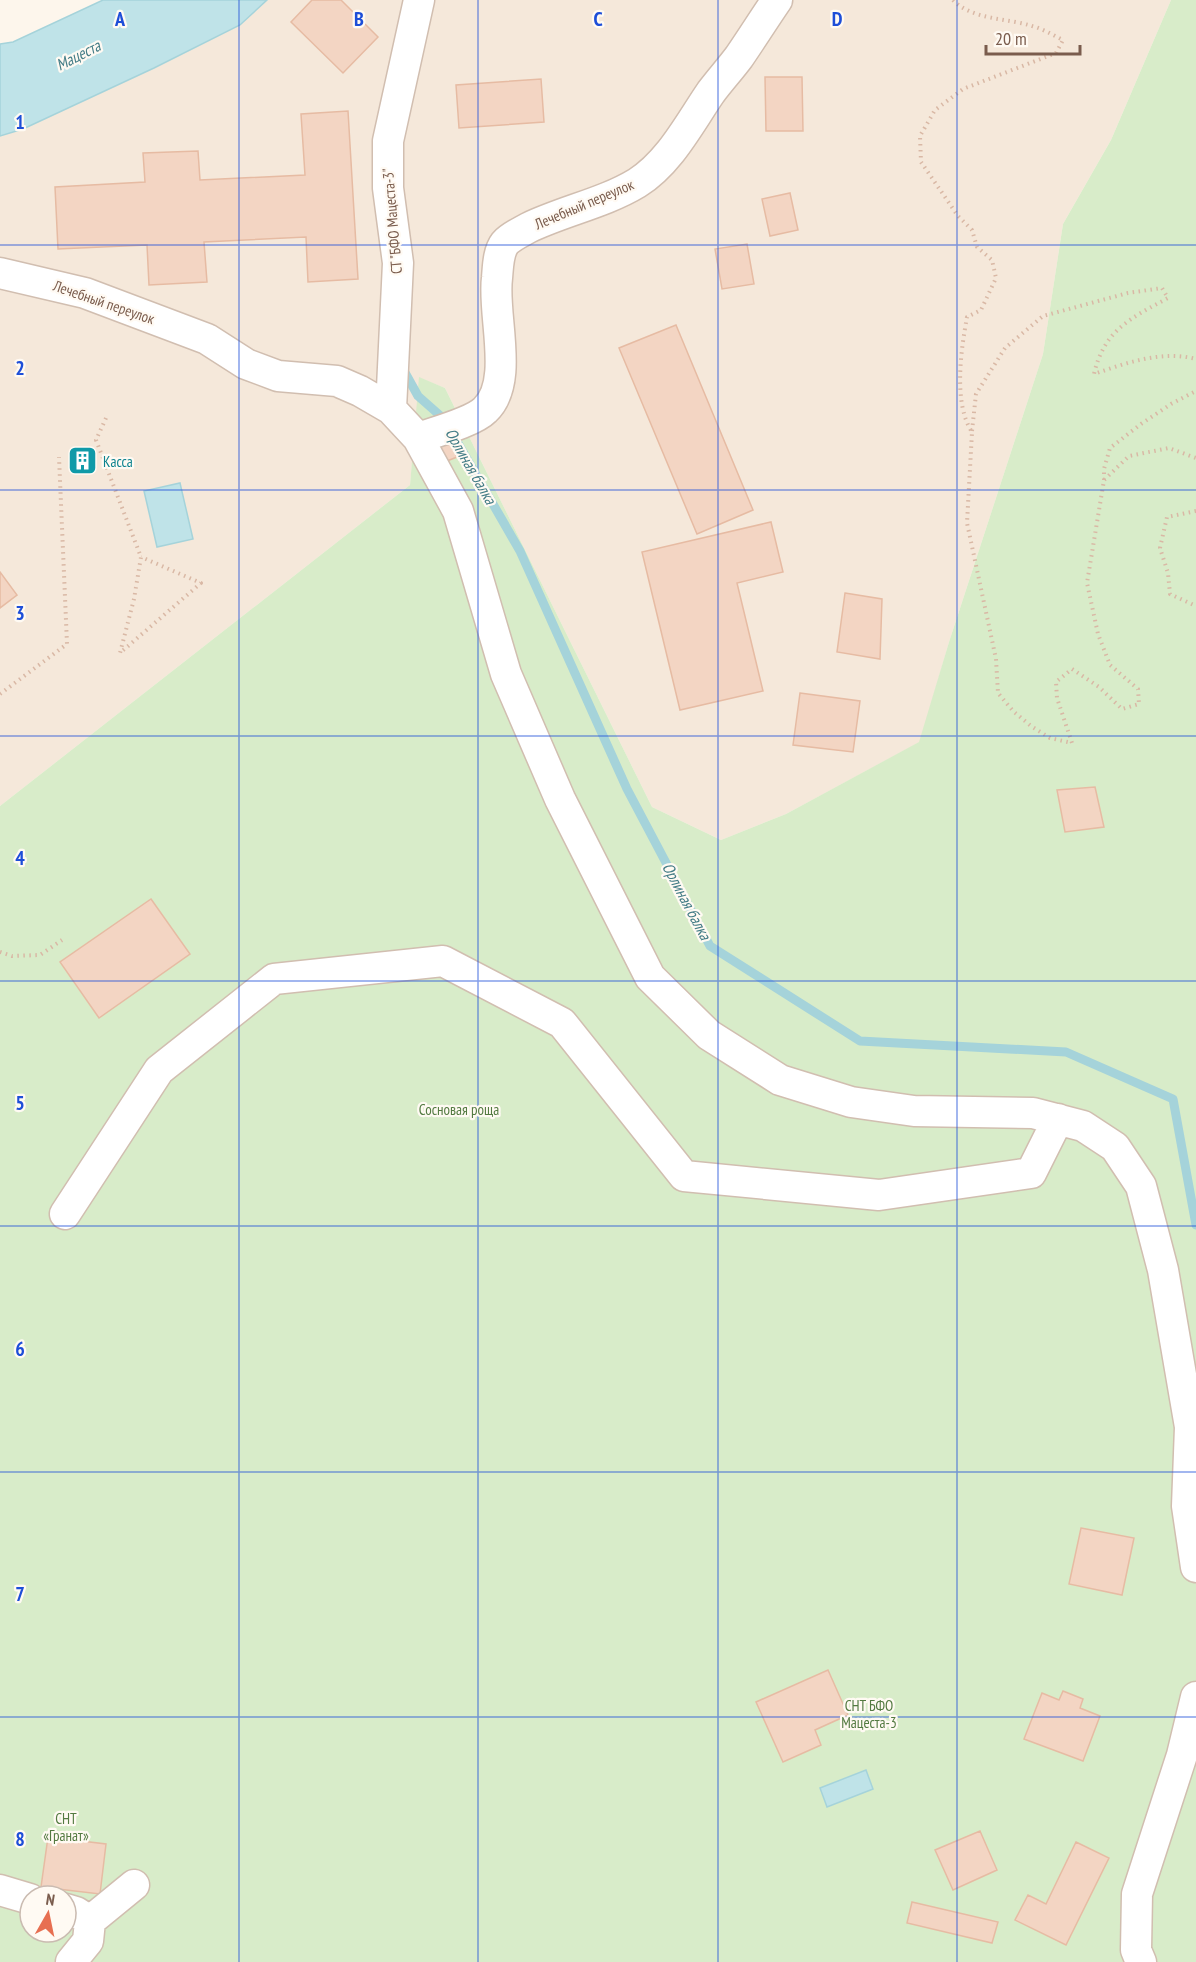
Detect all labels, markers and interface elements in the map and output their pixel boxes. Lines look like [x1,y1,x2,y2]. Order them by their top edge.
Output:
text: A [114,6,126,32]
text: B [354,6,364,32]
text: C [593,6,603,32]
text: D [832,6,843,32]
scale bar [986,18,1080,56]
text: 20 m [995,27,1027,50]
water label: Мацеста [52,35,105,75]
text: 1 [15,109,25,135]
street label: СТ "БФО Мацеста-3" [378,167,406,275]
street label: Лечебный переулок [531,175,637,234]
street label: Лечебный переулок [50,275,157,328]
text: 2 [15,355,25,381]
water label: Орлиная балка [441,424,502,509]
building icon: Касса [66,445,98,477]
place label: Касса [103,452,133,471]
text: 3 [15,600,25,626]
text: 4 [15,845,25,871]
water label: Орлиная балка [658,859,716,944]
text: 5 [15,1090,25,1116]
park label: Сосновая роща [419,1100,499,1119]
text: 6 [15,1336,25,1362]
text: 7 [15,1581,25,1607]
park label: СНТ БФО Мацеста-3 [841,1696,897,1732]
park label: СНТ «Гранат» [43,1809,89,1845]
text: 8 [15,1826,25,1852]
north arrow [18,1884,78,1944]
text: N [45,1889,56,1910]

